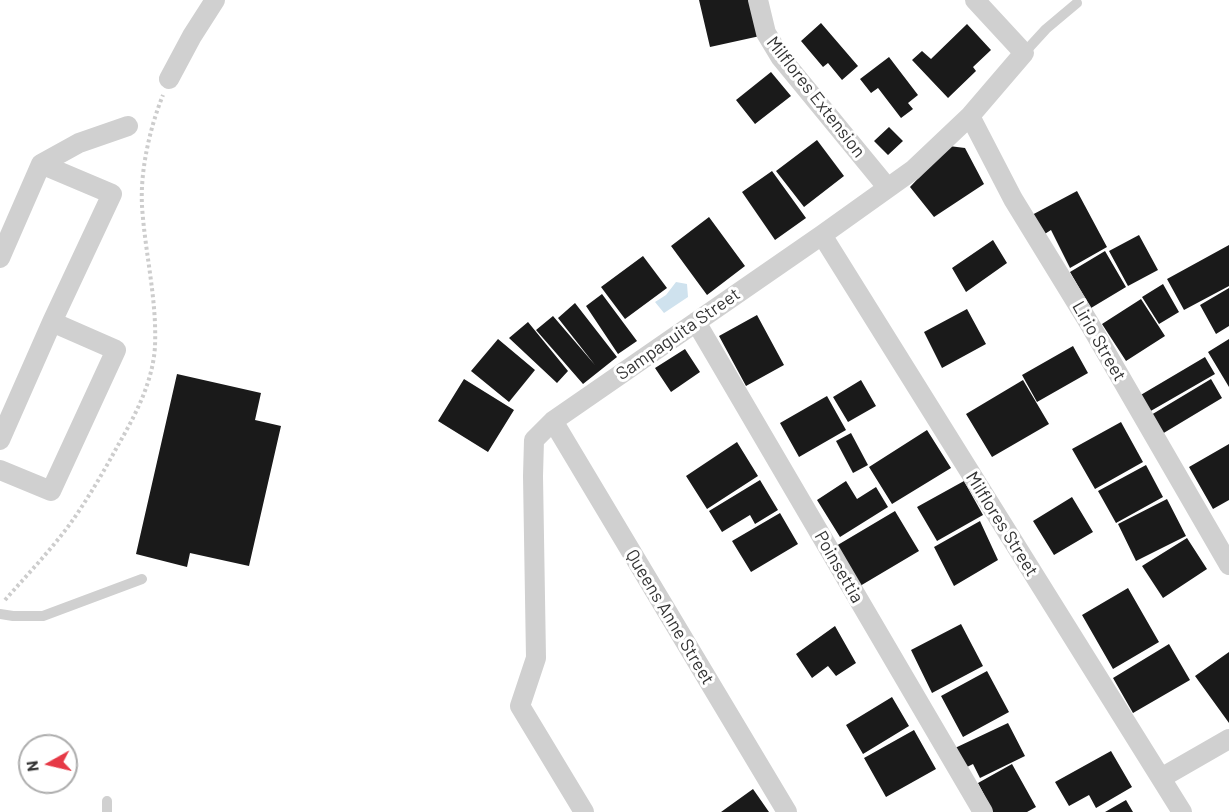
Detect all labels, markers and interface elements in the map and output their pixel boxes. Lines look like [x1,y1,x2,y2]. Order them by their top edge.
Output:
street label: Milflores Extension [762,32,870,162]
street label: Sampaguita Street [612,283,744,385]
street label: Lirio Street [1068,297,1130,385]
street label: Milflores Street [961,468,1043,580]
street label: Poinsettia [810,527,868,607]
street label: Queens Anne Street [621,546,719,688]
north arrow [18,734,78,794]
text: N [22,760,42,773]

